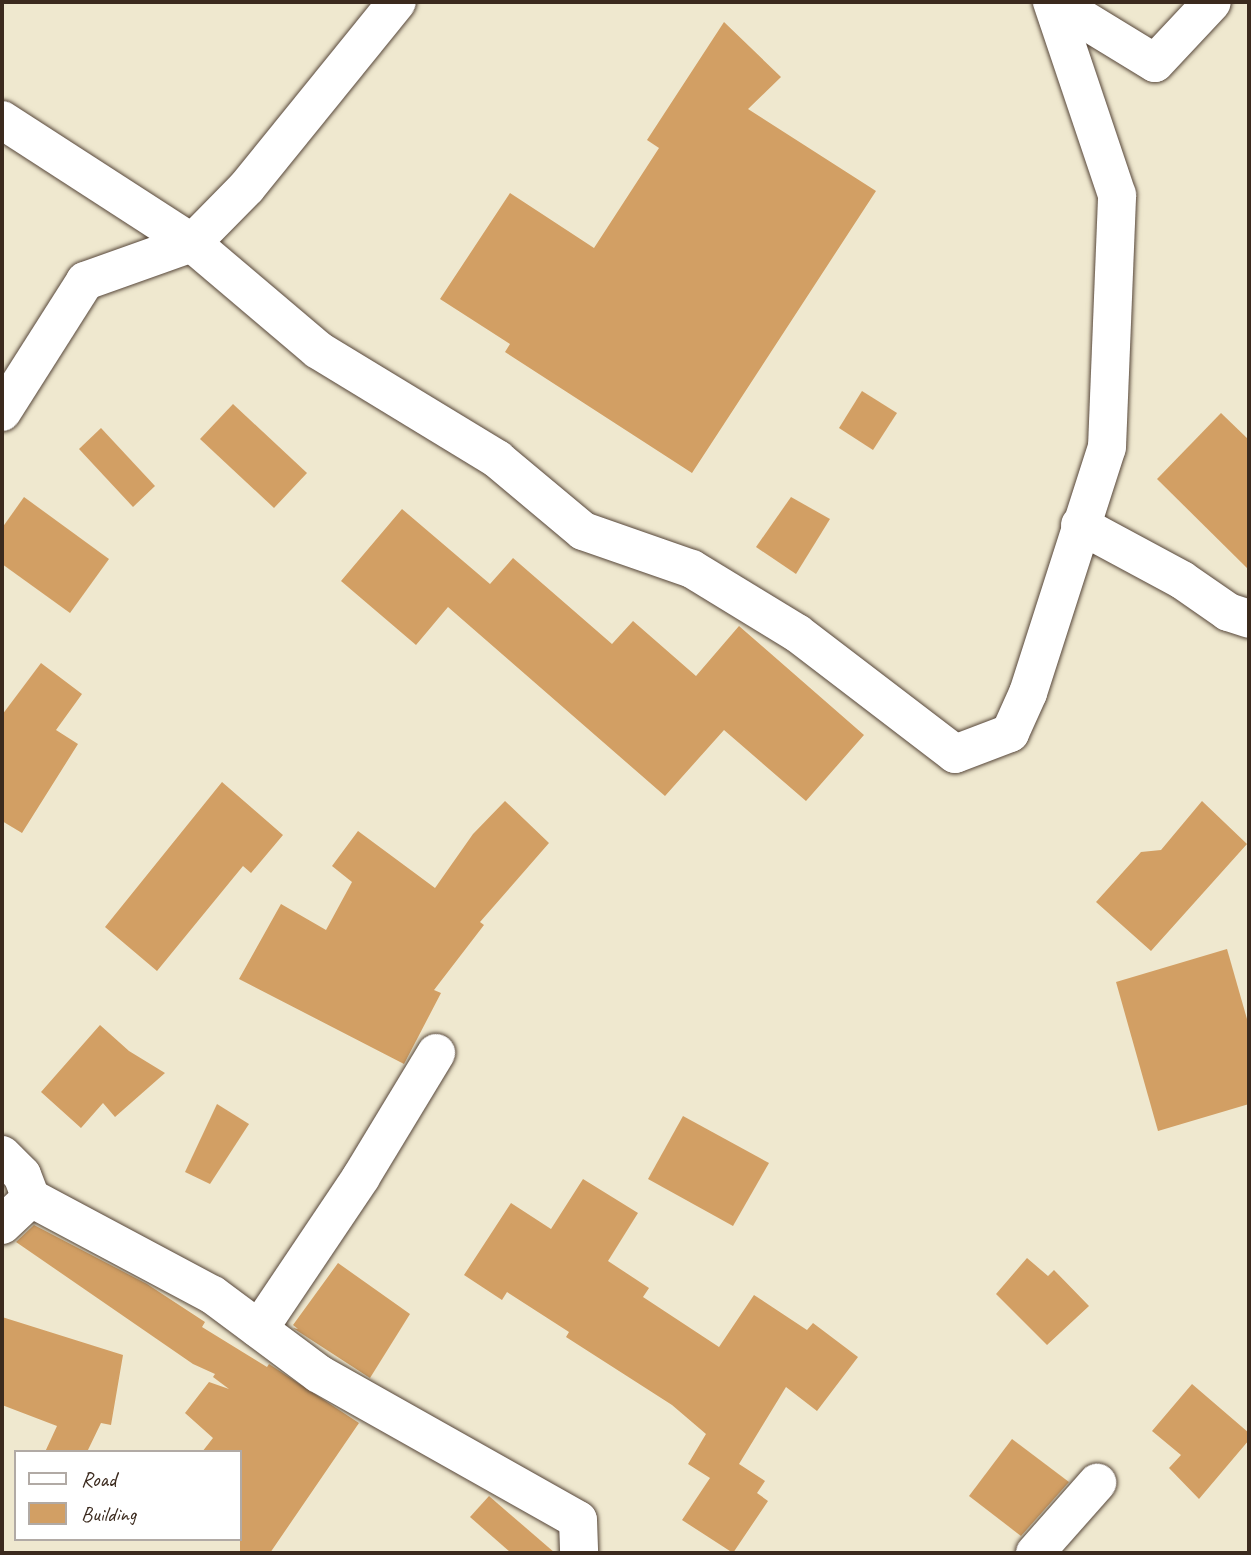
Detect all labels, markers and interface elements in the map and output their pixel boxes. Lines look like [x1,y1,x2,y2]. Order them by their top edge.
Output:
legend [14,1450,242,1541]
text: Road [81,1466,116,1492]
text: Building [81,1501,136,1527]

